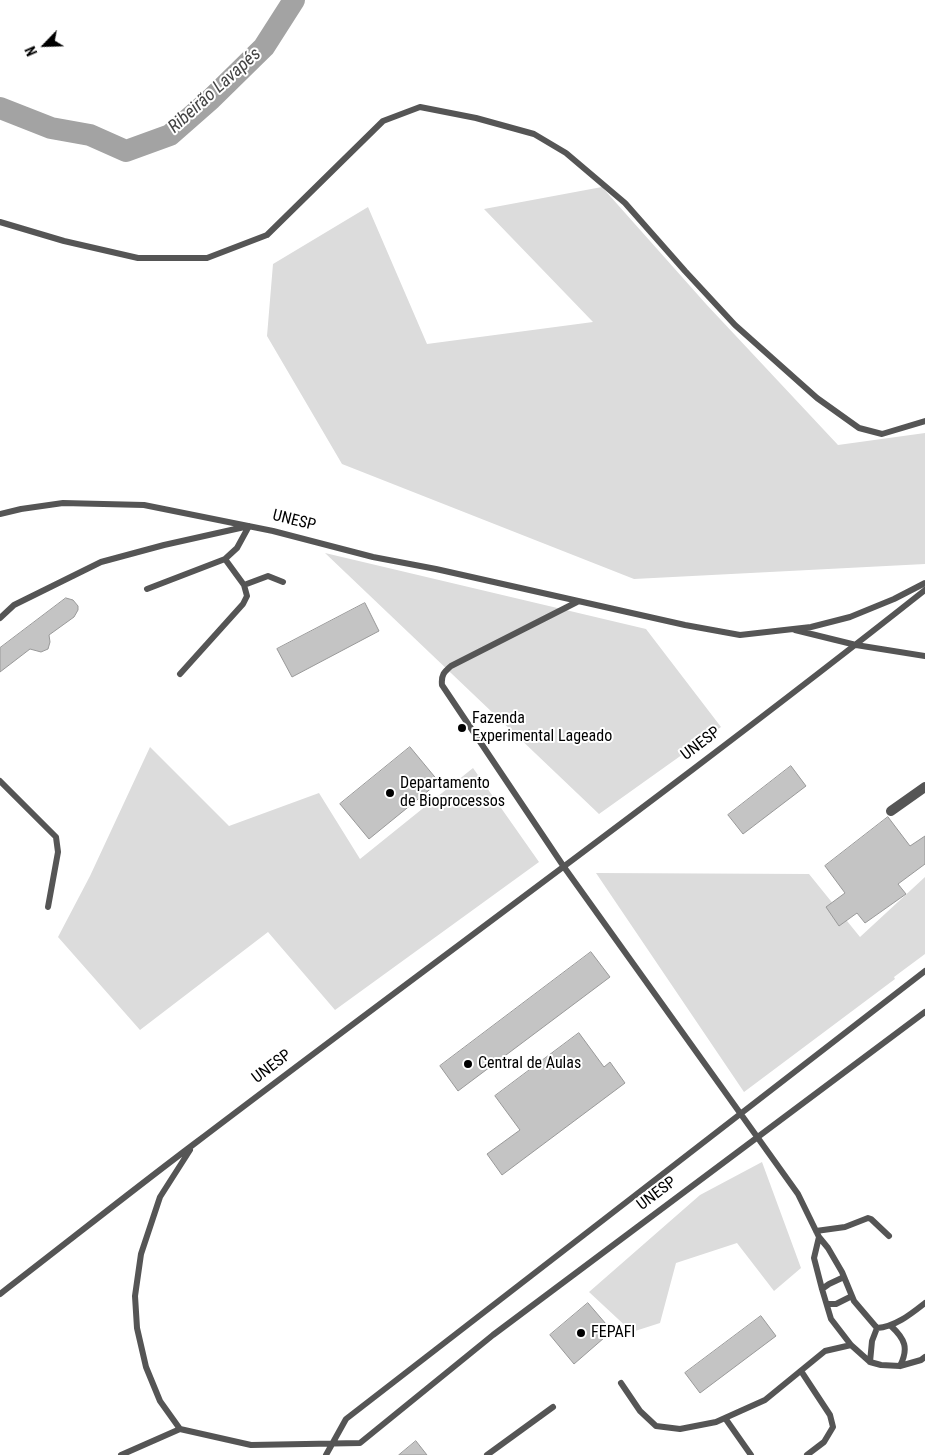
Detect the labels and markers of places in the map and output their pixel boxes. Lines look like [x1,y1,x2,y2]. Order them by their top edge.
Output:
place label: Fazenda Experimental Lageado [472,709,612,747]
marker: Fazenda Experimental Lageado [456,722,468,734]
place label: Departamento de Bioprocessos [400,774,505,812]
marker: Departamento de Bioprocessos [384,787,396,799]
place label: Central de Aulas [478,1054,581,1074]
marker: Central de Aulas [462,1058,474,1070]
place label: FEPAFI [591,1323,635,1343]
marker: FEPAFI [575,1327,587,1339]

